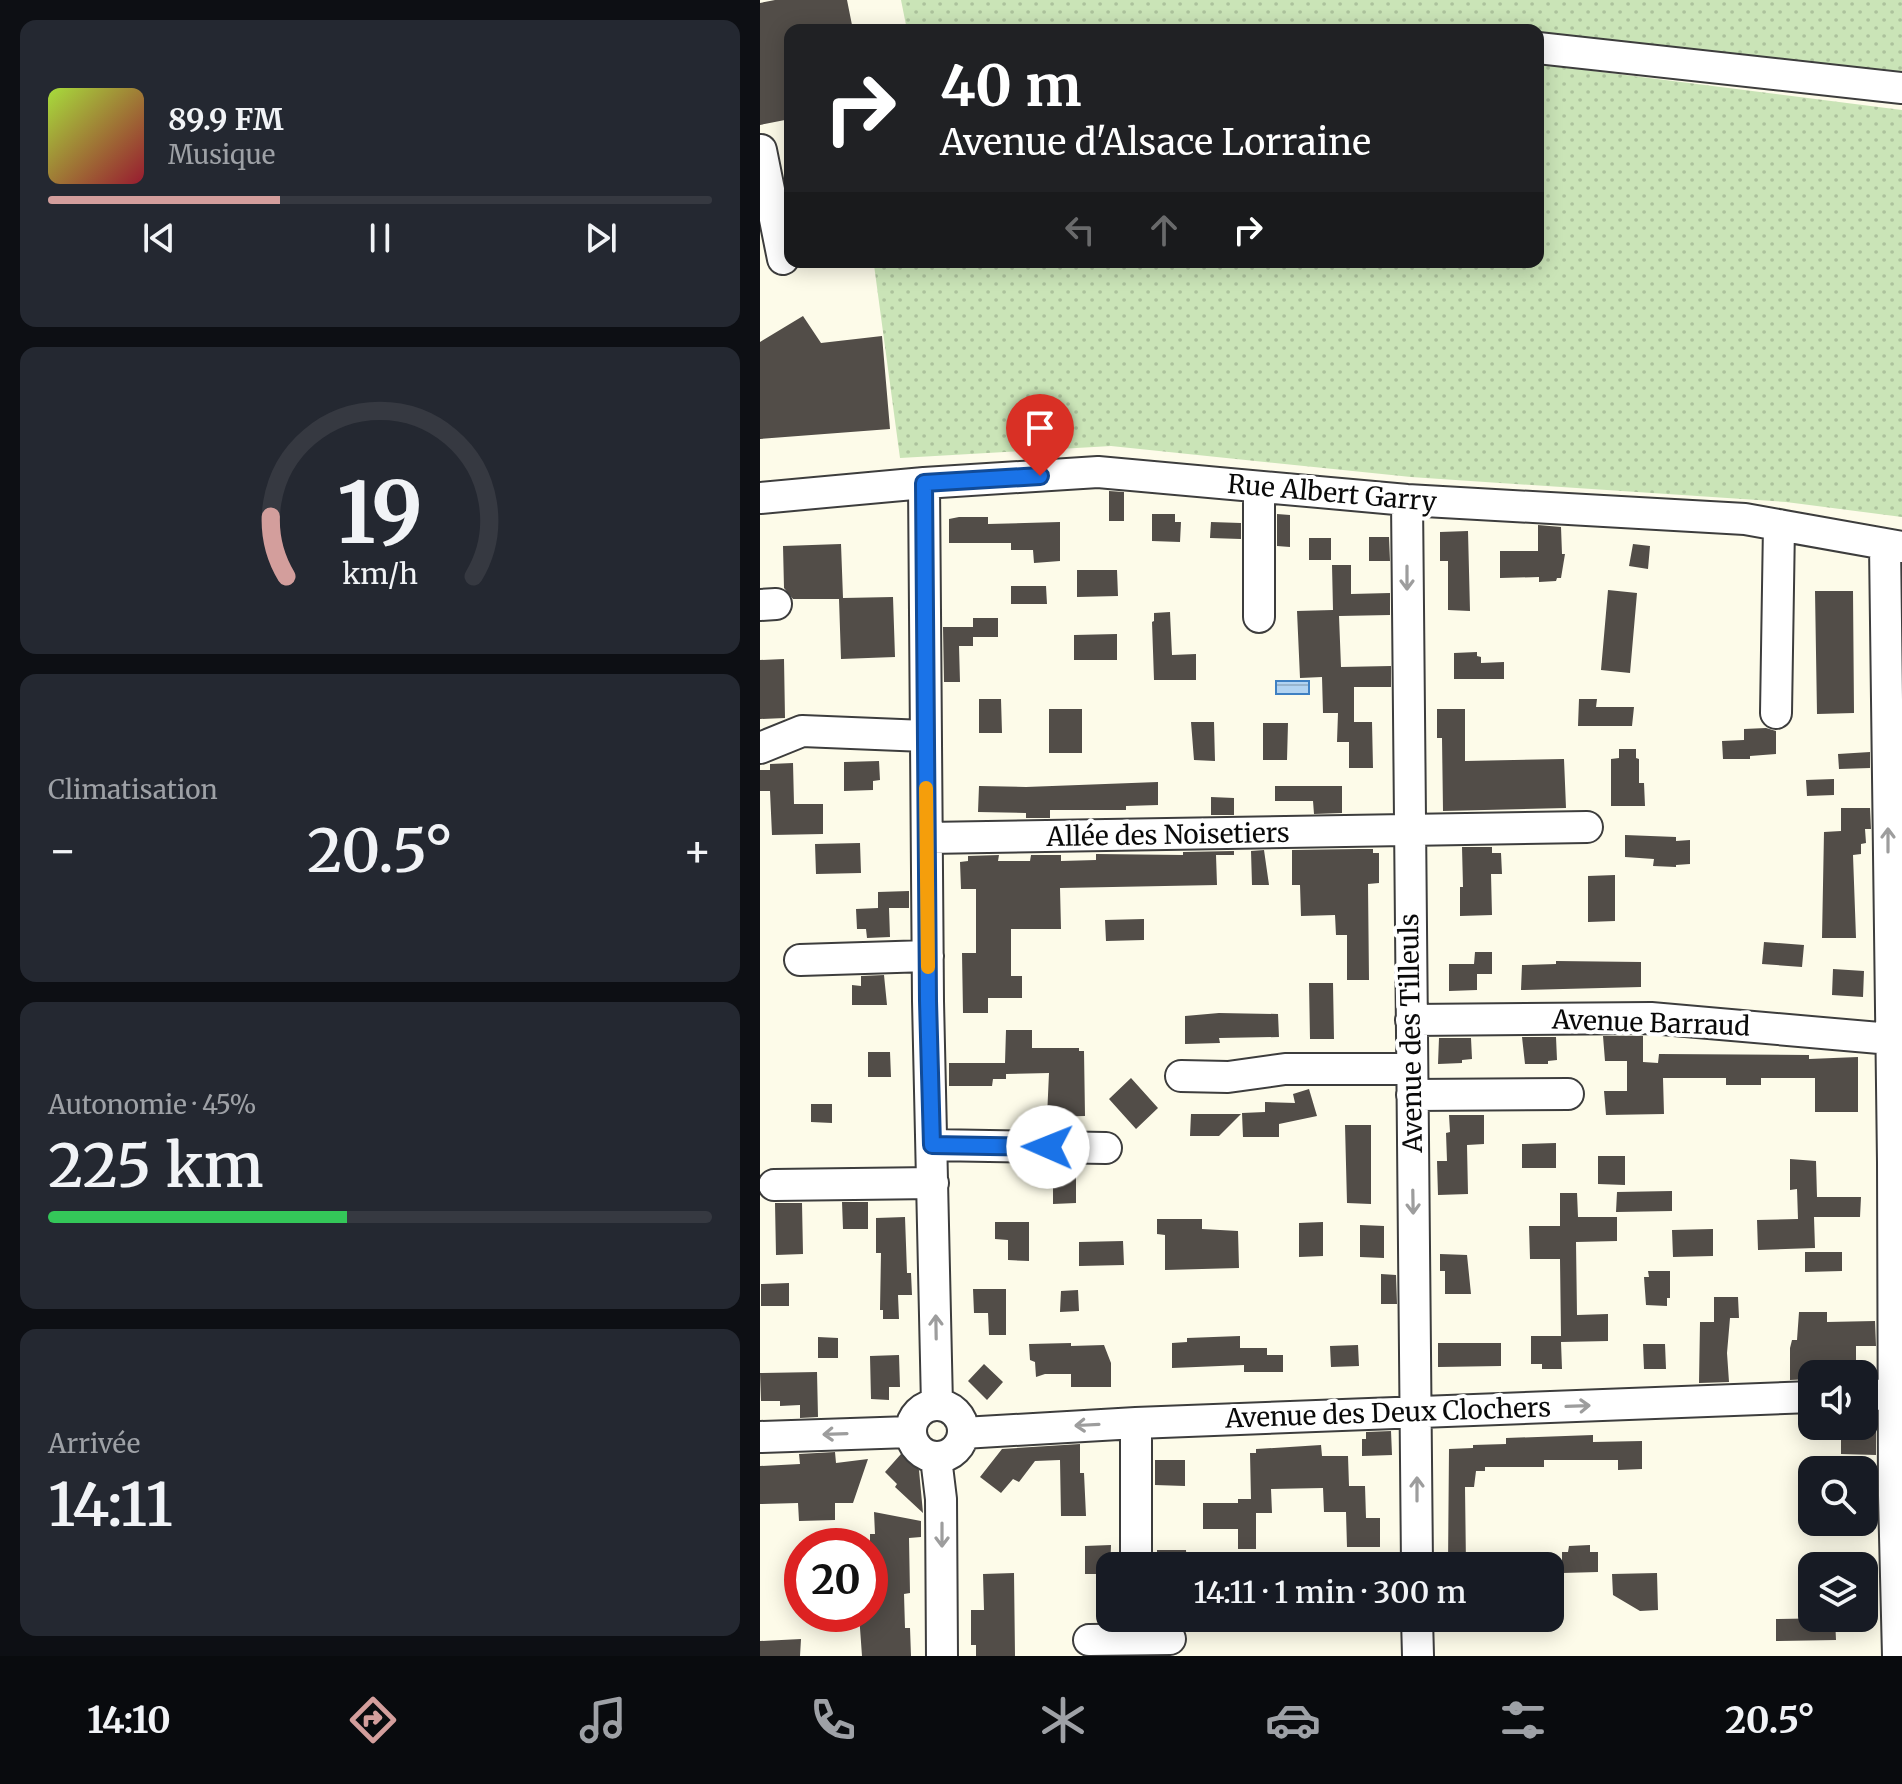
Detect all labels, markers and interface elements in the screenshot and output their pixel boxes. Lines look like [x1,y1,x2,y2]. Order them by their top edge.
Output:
text: 40 m [940,51,1082,121]
icon: right [808,56,912,160]
text: 89.9 FM [168,100,283,138]
text: Avenue d'Alsace Lorraine [940,120,1371,165]
text: Musique [168,138,275,171]
icon: left [1058,208,1102,252]
icon: ahead [1142,208,1186,252]
icon: right [1226,208,1270,252]
icon: previous [137,216,181,260]
icon: pause [358,216,402,260]
icon: next [579,216,623,260]
pin [1006,394,1074,476]
icon: arrive [1018,406,1062,450]
text: 19 [337,460,423,565]
street label: Rue Albert Garry [1226,467,1439,518]
text: km/h [342,556,418,592]
one-way arrow [1399,564,1415,591]
text: Climatisation [48,773,218,806]
text: 20.5° [307,813,453,888]
street label: Allée des Noisetiers [1045,816,1290,853]
text: − [48,823,77,878]
text: + [683,823,712,878]
one-way arrow [1880,827,1896,854]
street label: Avenue des Tilleuls [1392,913,1429,1154]
street label: Avenue Barraud [1550,1003,1751,1042]
text: Autonomie · 45% [48,1088,256,1121]
position arrow [1006,1105,1090,1189]
text: 225 km [48,1128,264,1203]
one-way arrow [1405,1188,1421,1215]
one-way arrow [928,1314,943,1341]
map controls [1798,1360,1878,1632]
button: sound [1798,1360,1878,1440]
street label: Avenue des Deux Clochers [1224,1390,1551,1435]
one-way arrow [1564,1398,1591,1413]
one-way arrow [1074,1418,1101,1433]
text: Arrivée [48,1427,140,1460]
one-way arrow [822,1427,849,1442]
button: search [1798,1456,1878,1536]
text: 14:11 [48,1467,173,1542]
one-way arrow [1409,1476,1425,1503]
one-way arrow [934,1521,950,1548]
speed limit sign: 20 [784,1528,888,1632]
button: layers [1798,1552,1878,1632]
text: 14:11 · 1 min · 300 m [1194,1573,1466,1611]
icon: directions [345,1692,401,1748]
icon: music [575,1692,631,1748]
icon: phone [805,1692,861,1748]
icon: climate [1035,1692,1091,1748]
icon: car [1265,1692,1321,1748]
icon: filters [1495,1692,1551,1748]
text: 14:10 [87,1698,171,1743]
text: 20.5° [1725,1698,1815,1743]

